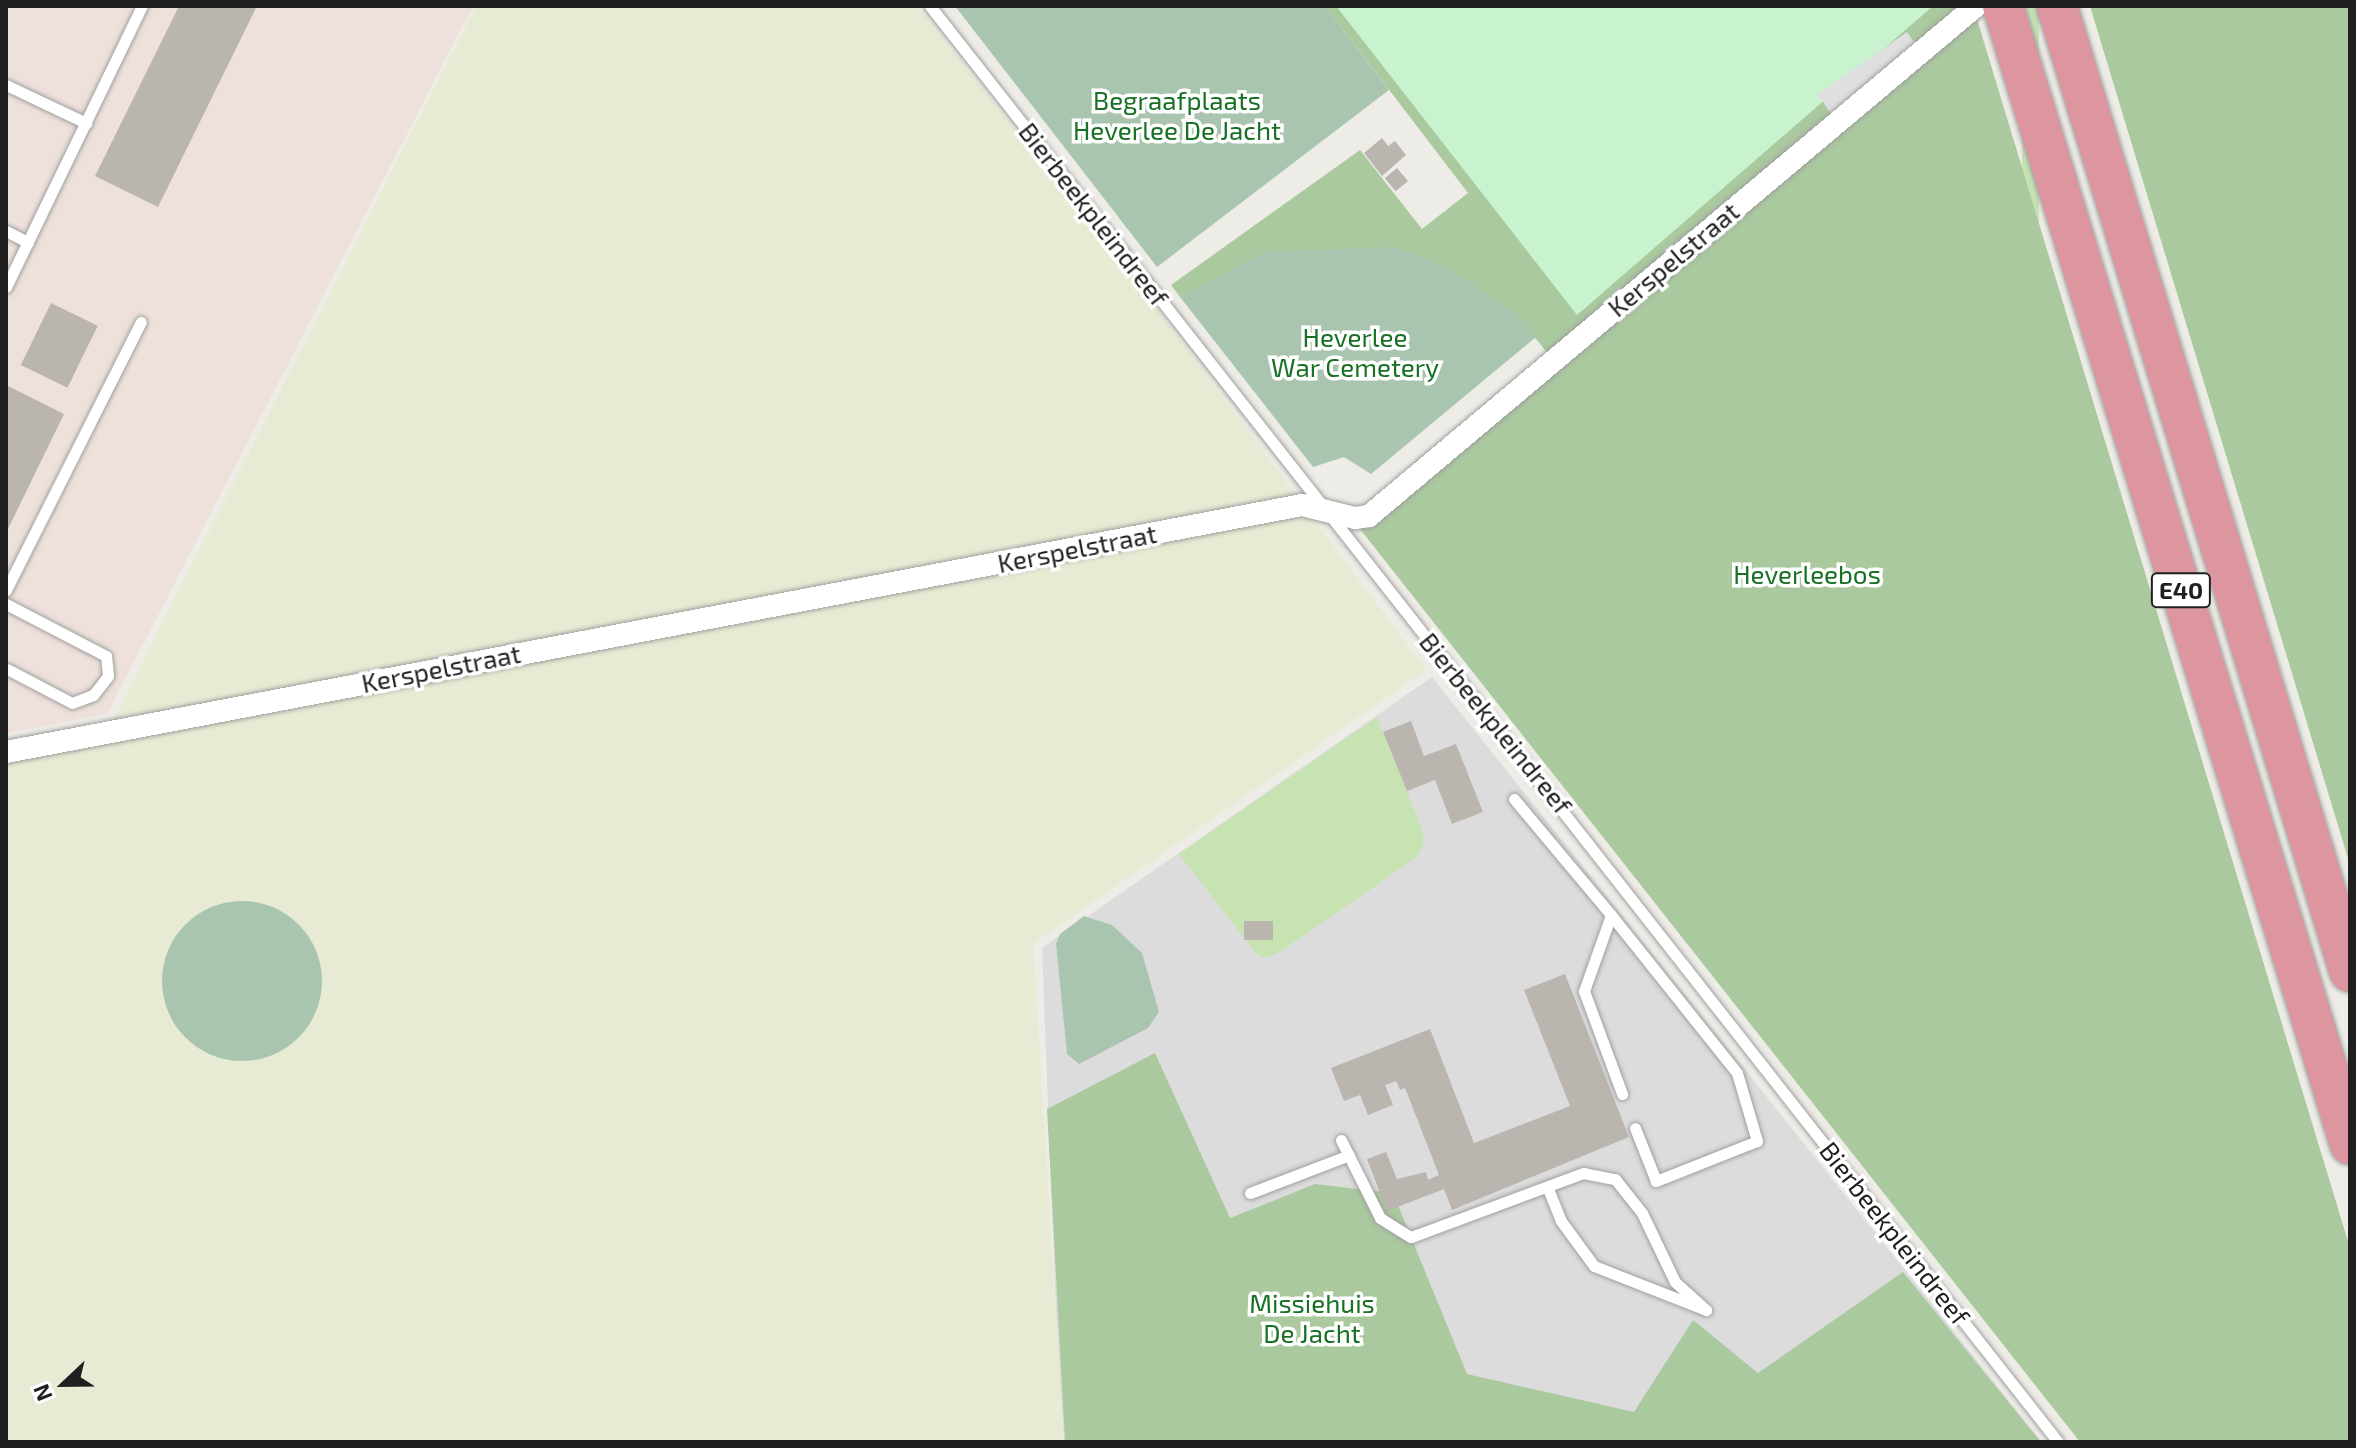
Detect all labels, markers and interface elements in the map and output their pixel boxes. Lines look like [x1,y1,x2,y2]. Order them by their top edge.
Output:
park label: Begraafplaats Heverlee De Jacht [1073,84,1281,146]
street label: Bierbeekpleindreef [1013,116,1175,312]
street label: Kerspelstraat [1601,195,1745,323]
park label: Heverlee War Cemetery [1271,321,1439,382]
street label: Kerspelstraat [995,517,1159,579]
park label: Heverleebos [1733,558,1881,590]
road number: E40 [2149,570,2213,610]
street label: Bierbeekpleindreef [1413,626,1579,820]
street label: Kerspelstraat [359,637,523,699]
street label: Bierbeekpleindreef [1814,1135,1976,1331]
park label: Missiehuis De Jacht [1249,1287,1375,1348]
north arrow [24,1344,104,1424]
text: N [27,1381,57,1405]

